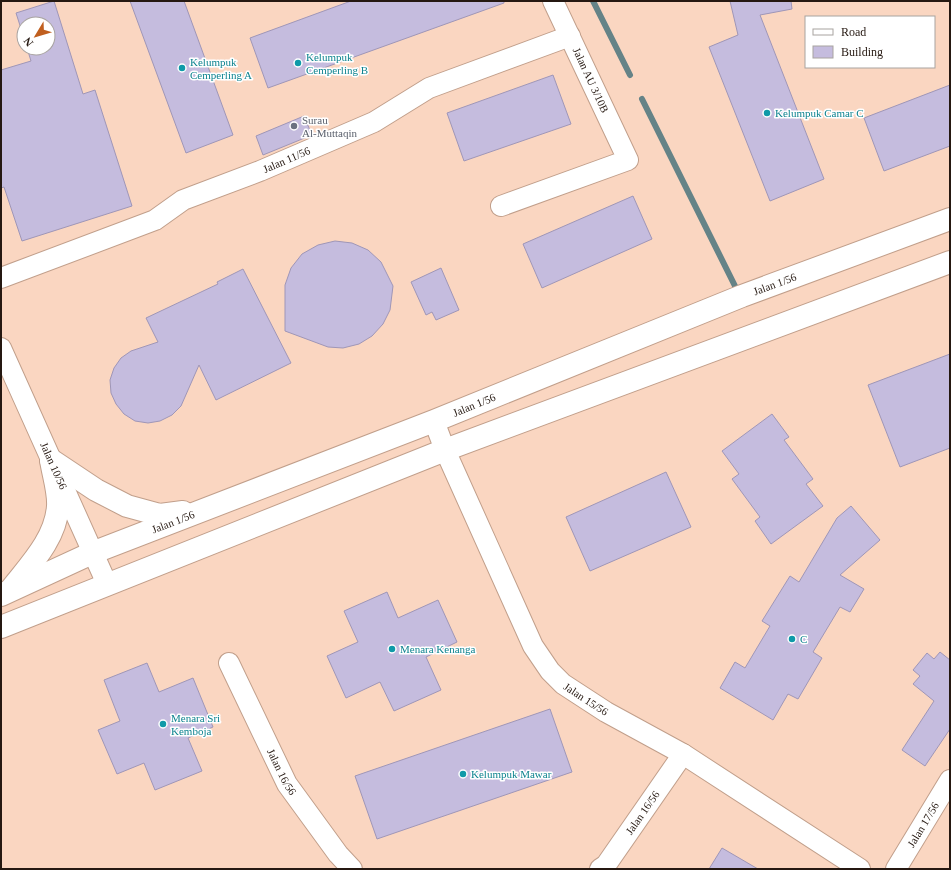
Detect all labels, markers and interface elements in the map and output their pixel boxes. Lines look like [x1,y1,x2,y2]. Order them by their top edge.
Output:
north arrow [16,16,56,56]
legend [805,16,935,68]
text: Road [841,25,866,39]
text: N [21,35,35,49]
text: Building [841,45,883,59]
street label: Jalan AU 3/10B [571,46,611,114]
place label: Kelumpuk Cemperling B [306,51,368,76]
place label: Kelumpuk Cemperling A [190,56,252,81]
marker: Kelumpuk Cemperling B [293,58,303,68]
marker: Kelumpuk Cemperling A [177,63,187,73]
place label: Kelumpuk Camar C [775,107,864,119]
marker: Kelumpuk Camar C [762,108,772,118]
place label: Surau Al-Muttaqin [302,114,357,139]
marker: Surau Al-Muttaqin [289,121,299,131]
street label: Jalan 11/56 [261,144,312,175]
street label: Jalan 1/56 [751,270,798,297]
street label: Jalan 1/56 [451,391,498,419]
street label: Jalan 10/56 [38,440,70,492]
street label: Jalan 1/56 [150,508,197,535]
place label: C [800,633,807,645]
marker: C [787,634,797,644]
place label: Menara Kenanga [400,643,476,655]
marker: Menara Kenanga [387,644,397,654]
street label: Jalan 15/56 [562,680,611,718]
place label: Menara Sri Kemboja [171,712,220,737]
marker: Menara Sri Kemboja [158,719,168,729]
street label: Jalan 16/56 [265,747,299,798]
place label: Kelumpuk Mawar [471,768,552,780]
marker: Kelumpuk Mawar [458,769,468,779]
street label: Jalan 16/56 [623,788,662,837]
street label: Jalan 17/56 [905,799,941,849]

